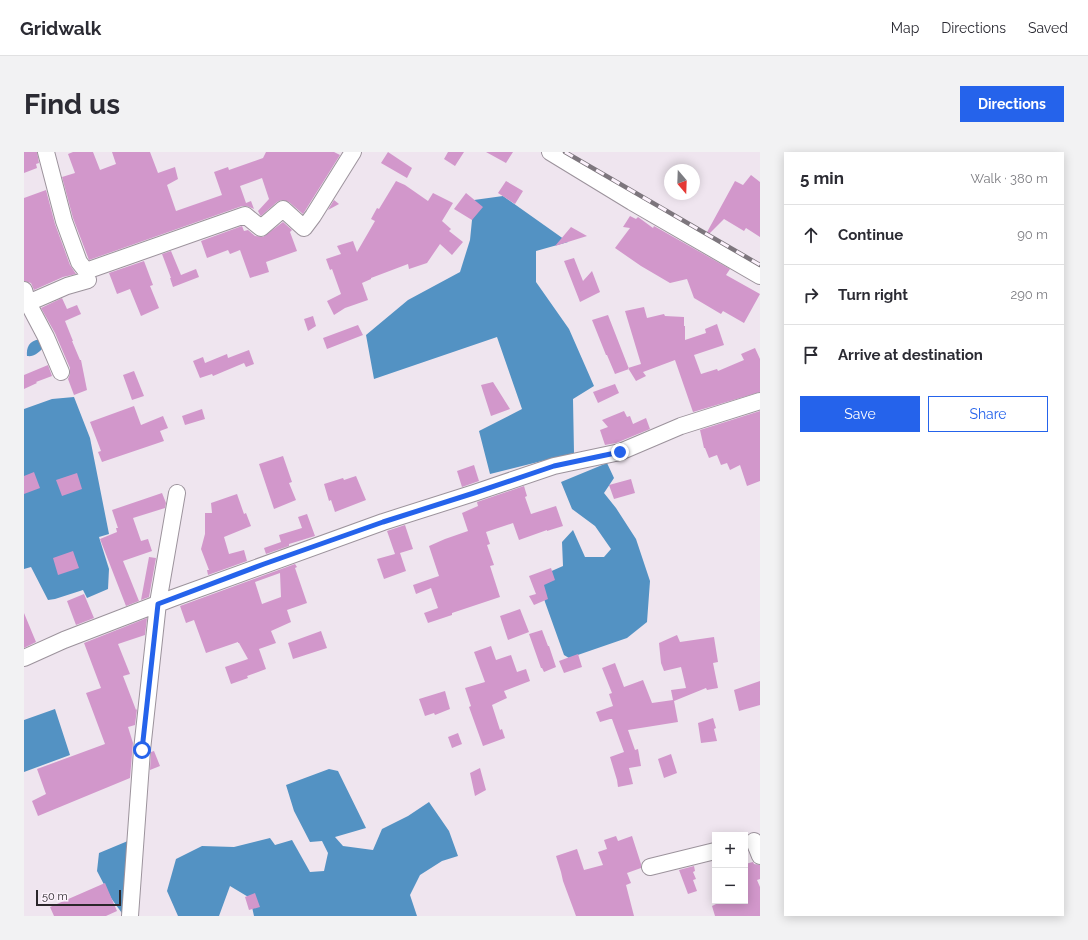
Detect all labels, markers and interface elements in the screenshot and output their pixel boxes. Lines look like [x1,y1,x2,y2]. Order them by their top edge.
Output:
text: Gridwalk [20,17,101,39]
text: Map [891,20,919,36]
text: Directions [941,20,1006,36]
text: Saved [1028,20,1068,36]
button: Directions [960,86,1064,122]
text: Find us [24,88,120,121]
north arrow [664,164,700,200]
text: 5 min [800,168,844,188]
text: Walk · 380 m [971,171,1048,186]
icon: ahead [800,224,822,246]
text: Continue [838,226,903,244]
text: 90 m [1017,227,1048,242]
icon: right [800,284,822,306]
text: Turn right [838,286,908,304]
text: 290 m [1010,287,1048,302]
icon: arrive [800,344,822,366]
text: Arrive at destination [838,346,983,364]
button: Save [800,396,920,432]
button: Share [928,396,1048,432]
route end [611,443,629,461]
route start [133,741,151,759]
map controls [712,832,748,904]
button: + [712,832,748,868]
button: − [712,868,748,904]
scale bar [36,888,121,907]
text: 50 m [42,890,68,903]

